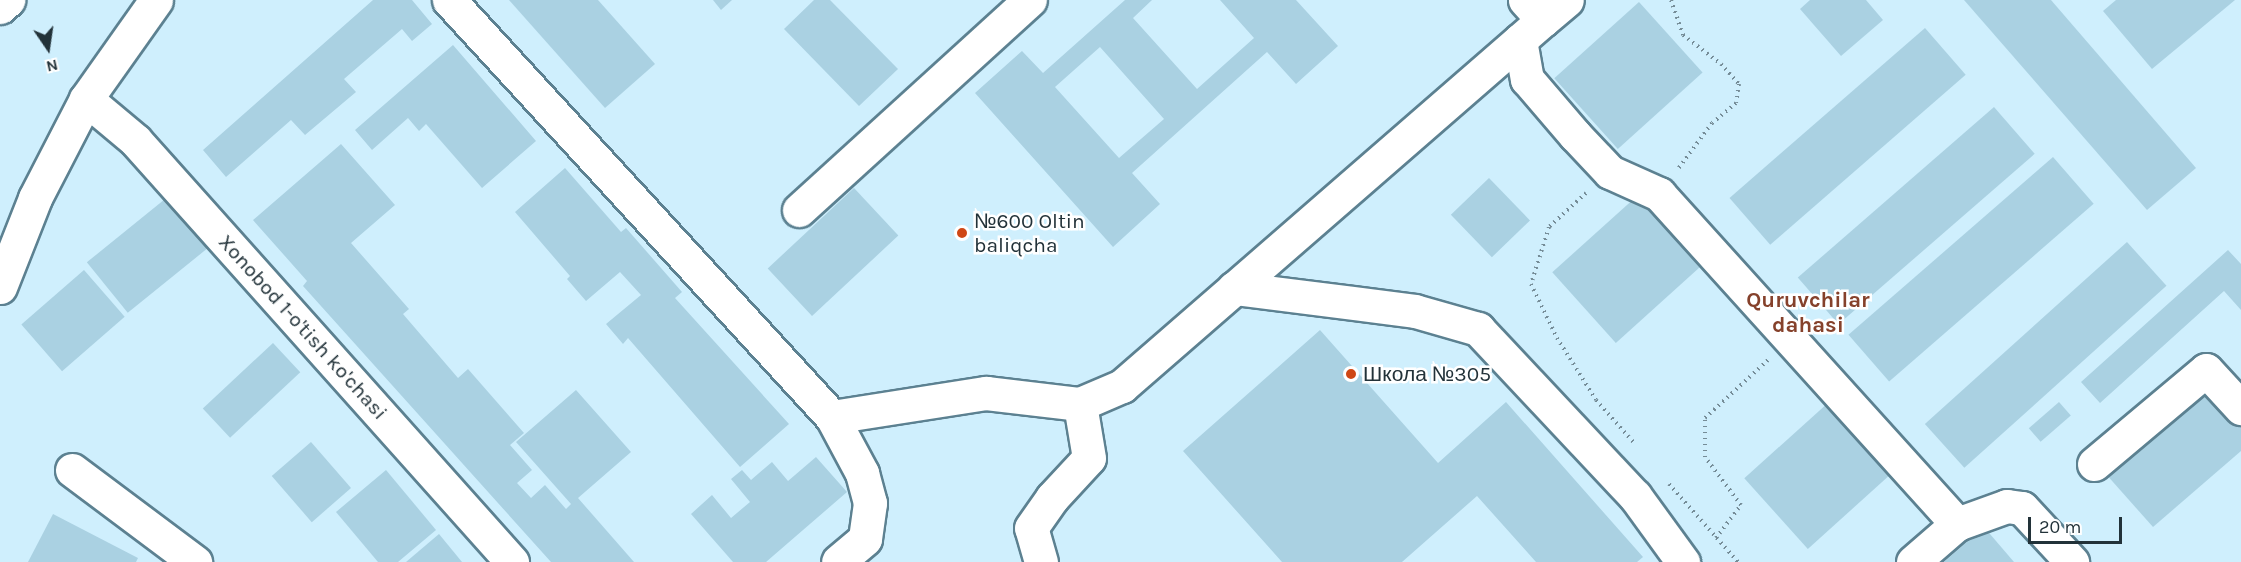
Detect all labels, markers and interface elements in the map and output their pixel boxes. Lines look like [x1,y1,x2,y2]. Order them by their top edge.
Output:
north arrow [18,18,78,78]
text: N [44,55,60,77]
place label: №600 Oltin baliqcha [974,208,1085,258]
marker: №600 Oltin baliqcha [955,226,969,240]
street label: Xonobod 1-o'tish ko'chasi [213,229,393,425]
district label: Quruvchilar dahasi [1746,287,1870,338]
place label: Школа №305 [1363,361,1491,387]
marker: Школа №305 [1344,367,1358,381]
scale bar [2031,505,2126,543]
text: 20 m [2039,516,2081,538]

